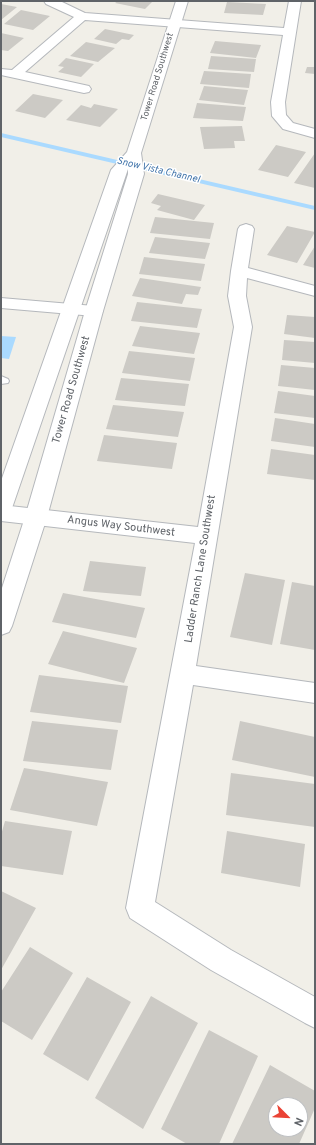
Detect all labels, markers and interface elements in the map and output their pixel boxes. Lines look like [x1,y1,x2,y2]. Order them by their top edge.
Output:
street label: Tower Road Southwest [139,32,177,122]
water label: Snow Vista Channel [115,156,201,186]
street label: Tower Road Southwest [50,335,94,445]
street label: Ladder Ranch Lane Southwest [183,494,219,644]
street label: Angus Way Southwest [66,514,176,540]
north arrow [268,1097,308,1137]
text: N [290,1115,306,1128]

